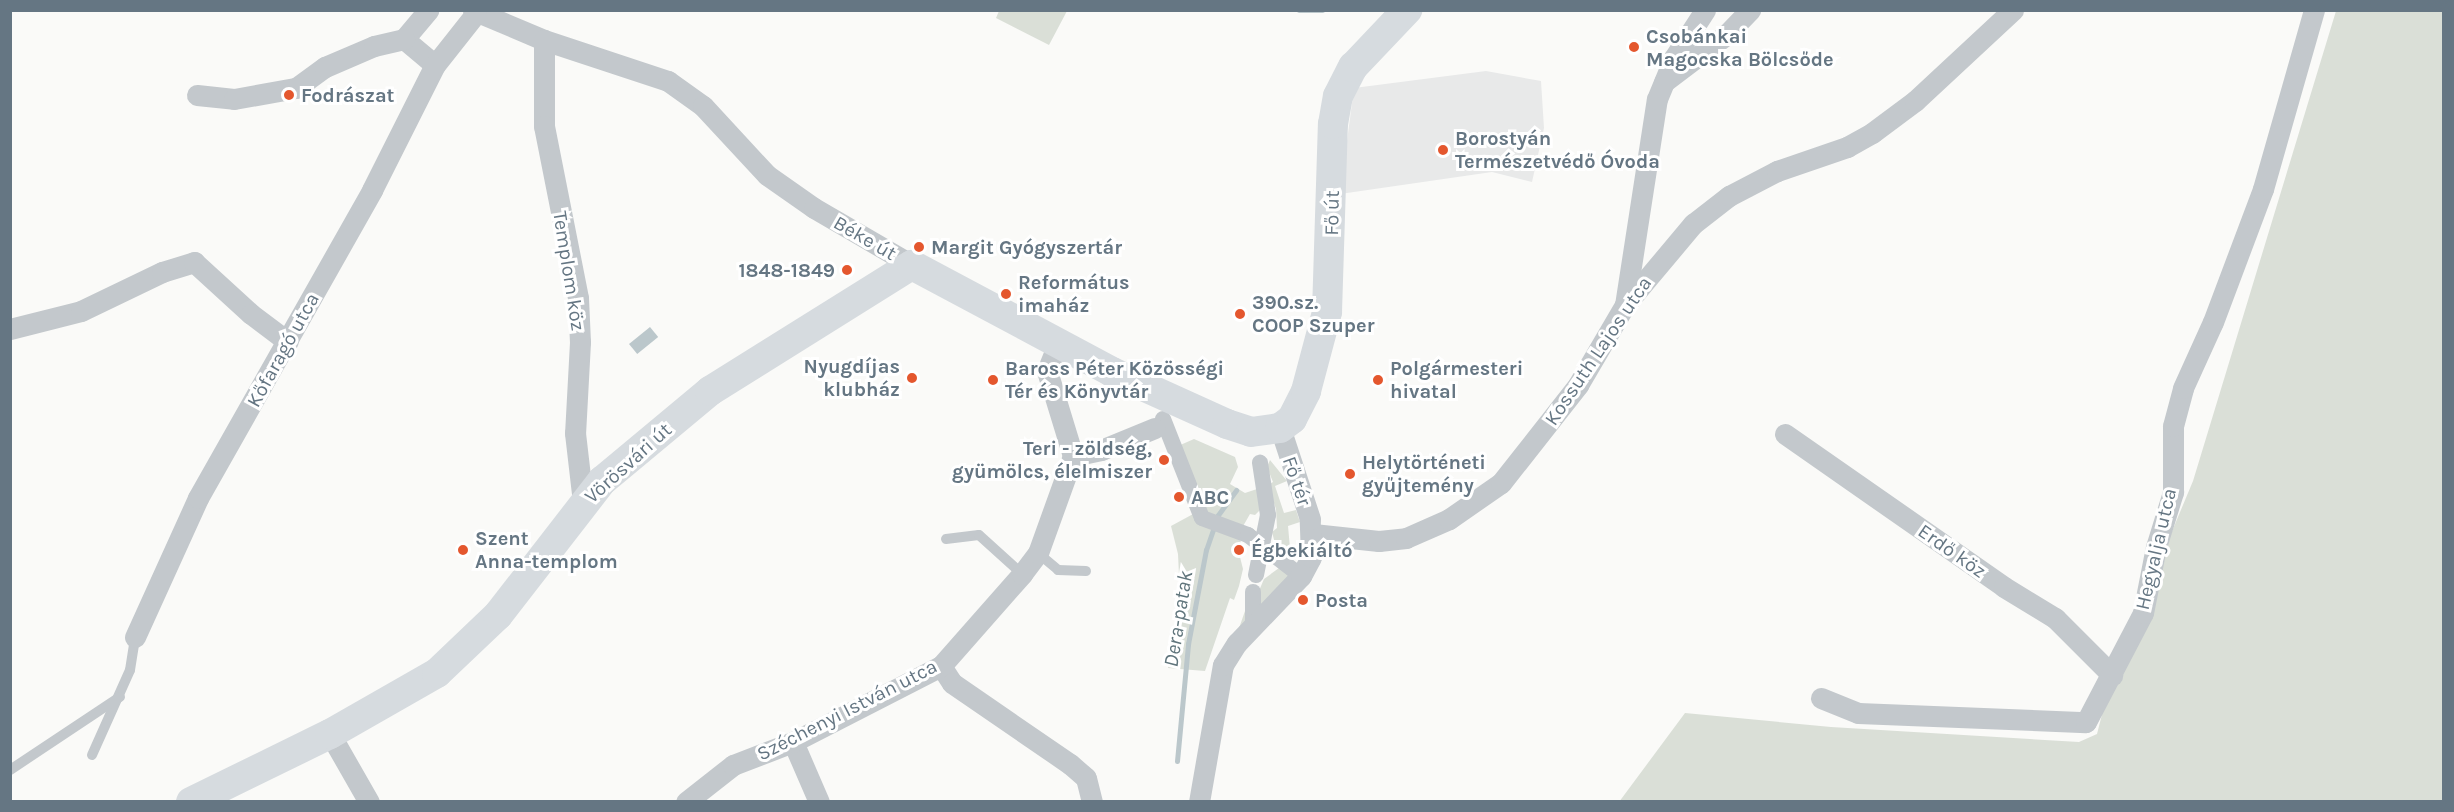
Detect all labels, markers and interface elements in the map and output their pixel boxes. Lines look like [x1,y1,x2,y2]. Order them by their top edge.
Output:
place label: Csobánkai Magocska Bölcsőde [1646,24,1834,71]
marker: Csobánkai Magocska Bölcsőde [1627,40,1641,54]
place label: Fodrászat [301,83,394,107]
marker: Fodrászat [282,88,296,102]
place label: Borostyán Természetvédő Óvoda [1455,126,1660,173]
marker: Borostyán Természetvédő Óvoda [1436,143,1450,157]
street label: Fő út [1320,190,1344,236]
street label: Templom köz [548,209,590,333]
street label: Béke út [829,210,901,266]
place label: Margit Gyógyszertár [931,235,1122,259]
marker: Margit Gyógyszertár [912,240,926,254]
place label: 1848-1849 [738,258,835,282]
marker: 1848-1849 [840,263,854,277]
place label: Református imaház [1018,270,1130,317]
street label: Kossuth Lajos utca [1539,272,1657,430]
marker: Református imaház [999,287,1013,301]
street label: Kőfaragó utca [242,289,324,411]
place label: 390.sz. COOP Szuper [1252,290,1374,337]
marker: 390.sz. COOP Szuper [1233,307,1247,321]
place label: Nyugdíjas klubház [804,354,900,401]
place label: Baross Péter Közösségi Tér és Könyvtár [1005,356,1224,403]
place label: Polgármesteri hivatal [1390,356,1523,403]
marker: Nyugdíjas klubház [905,371,919,385]
marker: Baross Péter Közösségi Tér és Könyvtár [986,373,1000,387]
marker: Polgármesteri hivatal [1371,373,1385,387]
street label: Vörösvári út [580,418,676,508]
place label: Teri - zöldség, gyümölcs, élelmiszer [952,436,1152,483]
place label: Helytörténeti gyűjtemény [1362,450,1486,497]
marker: Teri - zöldség, gyümölcs, élelmiszer [1157,453,1171,467]
street label: Fő tér [1277,453,1317,509]
marker: Helytörténeti gyűjtemény [1343,467,1357,481]
place label: ABC [1191,485,1229,509]
street label: Hegyalja utca [2130,486,2182,612]
marker: ABC [1172,490,1186,504]
street label: Erdő köz [1913,519,1991,583]
place label: Szent Anna-templom [475,526,618,573]
place label: Égbekiáltó [1251,538,1353,562]
marker: Szent Anna-templom [456,543,470,557]
marker: Égbekiáltó [1232,543,1246,557]
water label: Dera-patak [1158,569,1198,669]
place label: Posta [1315,588,1368,612]
marker: Posta [1296,593,1310,607]
street label: Széchenyi István utca [753,654,941,766]

